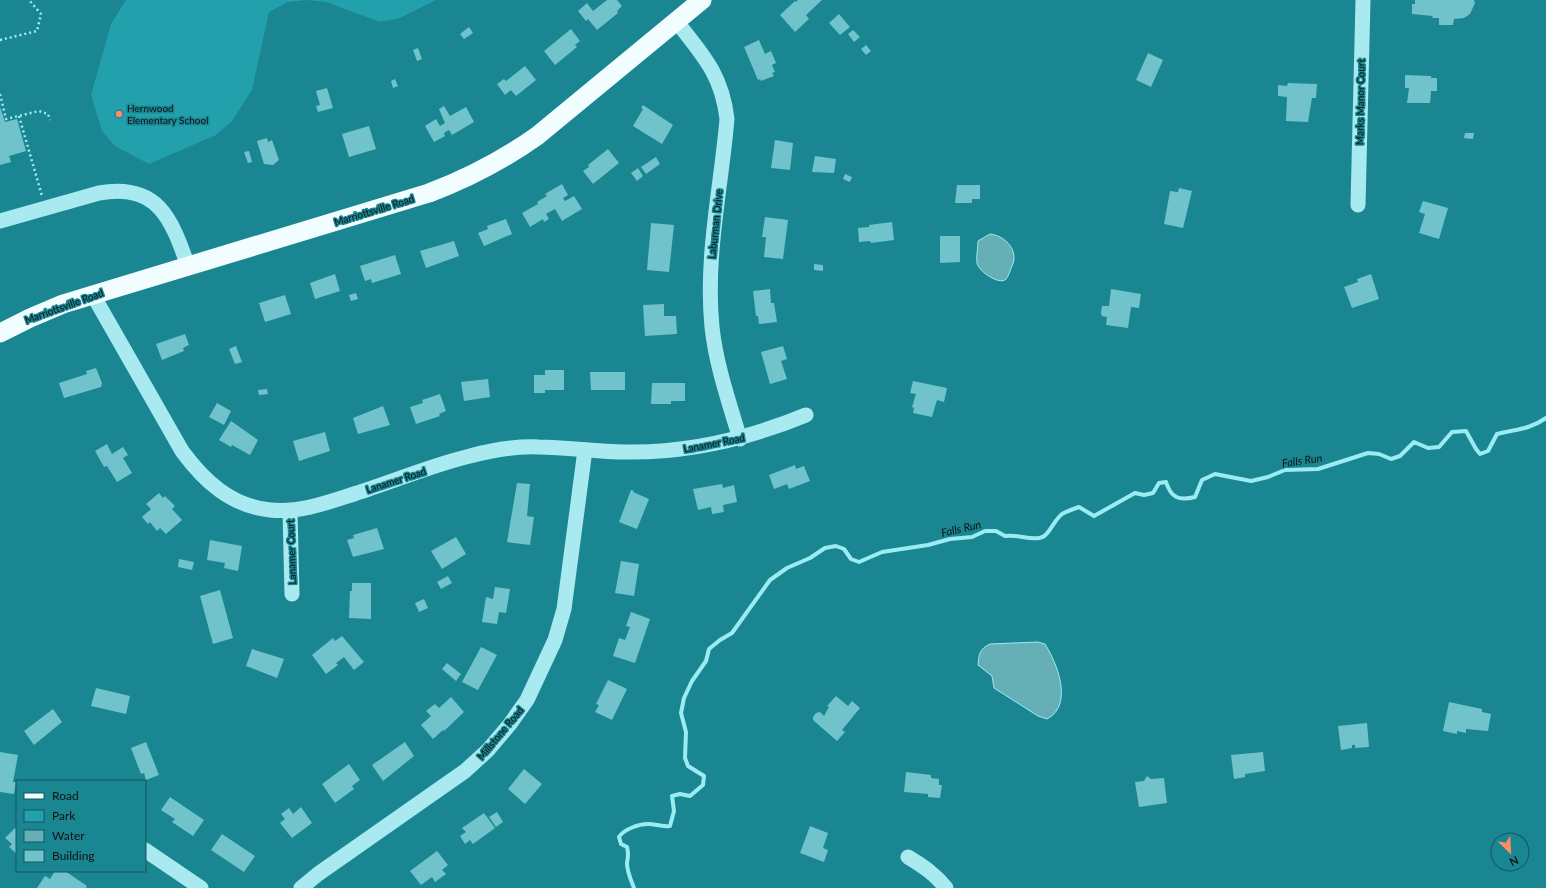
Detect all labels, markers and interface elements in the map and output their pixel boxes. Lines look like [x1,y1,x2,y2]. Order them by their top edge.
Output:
street label: Marks Manor Court [1353,58,1367,145]
place label: Hernwood Elementary School [127,102,209,126]
marker: Hernwood Elementary School [114,109,124,119]
street label: Laburman Drive [705,189,725,259]
street label: Marriottsville Road [333,192,415,228]
street label: Marriottsville Road [23,286,105,326]
street label: Lanamer Road [682,431,746,455]
water label: Falls Run [1281,451,1323,469]
street label: Lanamer Road [364,465,428,495]
water label: Falls Run [940,517,982,539]
street label: Lanamer Court [284,519,298,585]
street label: Millstone Road [474,704,526,762]
legend [16,780,146,872]
text: Road [52,788,79,803]
text: Park [52,808,76,823]
text: Water [52,828,85,843]
north arrow [1490,832,1530,872]
text: Building [52,848,95,863]
text: N [1508,854,1521,869]

